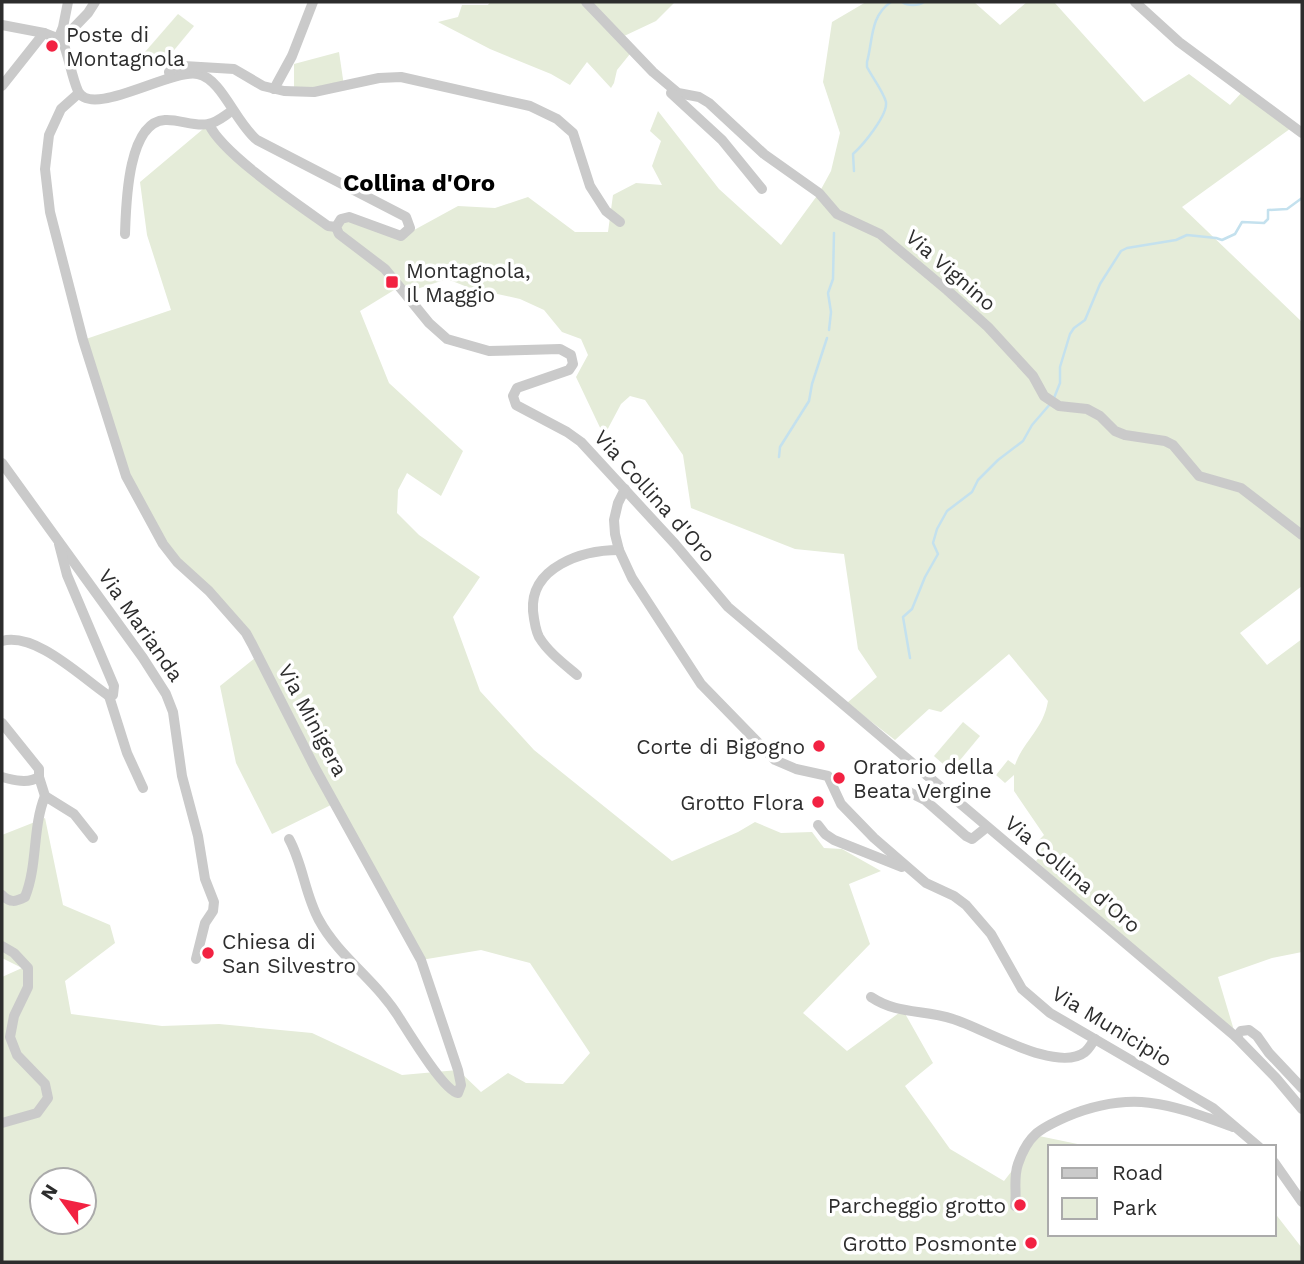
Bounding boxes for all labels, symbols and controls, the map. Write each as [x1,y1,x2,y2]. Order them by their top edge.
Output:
place label: Poste di Montagnola [66,22,185,71]
marker: Poste di Montagnola [44,38,60,54]
district label: Collina d'Oro [343,169,495,197]
street label: Via Vignino [901,224,1001,316]
place label: Montagnola, Il Maggio [406,258,531,307]
marker: Montagnola, Il Maggio [384,274,400,290]
street label: Via Collina d'Oro [589,425,721,567]
street label: Via Marianda [93,564,189,686]
street label: Via Minigera [273,660,353,780]
place label: Corte di Bigogno [636,734,805,759]
marker: Corte di Bigogno [811,738,827,754]
place label: Oratorio della Beata Vergine [853,754,994,803]
marker: Oratorio della Beata Vergine [831,770,847,786]
place label: Grotto Flora [680,790,804,815]
marker: Grotto Flora [810,794,826,810]
street label: Via Collina d'Oro [1000,810,1146,938]
place label: Chiesa di San Silvestro [222,929,356,978]
marker: Chiesa di San Silvestro [200,945,216,961]
street label: Via Municipio [1047,980,1177,1072]
legend [1048,1145,1276,1236]
text: Road [1112,1160,1163,1185]
north arrow [28,1166,98,1236]
text: N [36,1180,63,1204]
place label: Parcheggio grotto [828,1193,1006,1218]
text: Park [1112,1195,1157,1220]
marker: Parcheggio grotto [1012,1197,1028,1213]
place label: Grotto Posmonte [842,1231,1017,1256]
marker: Grotto Posmonte [1023,1235,1039,1251]

